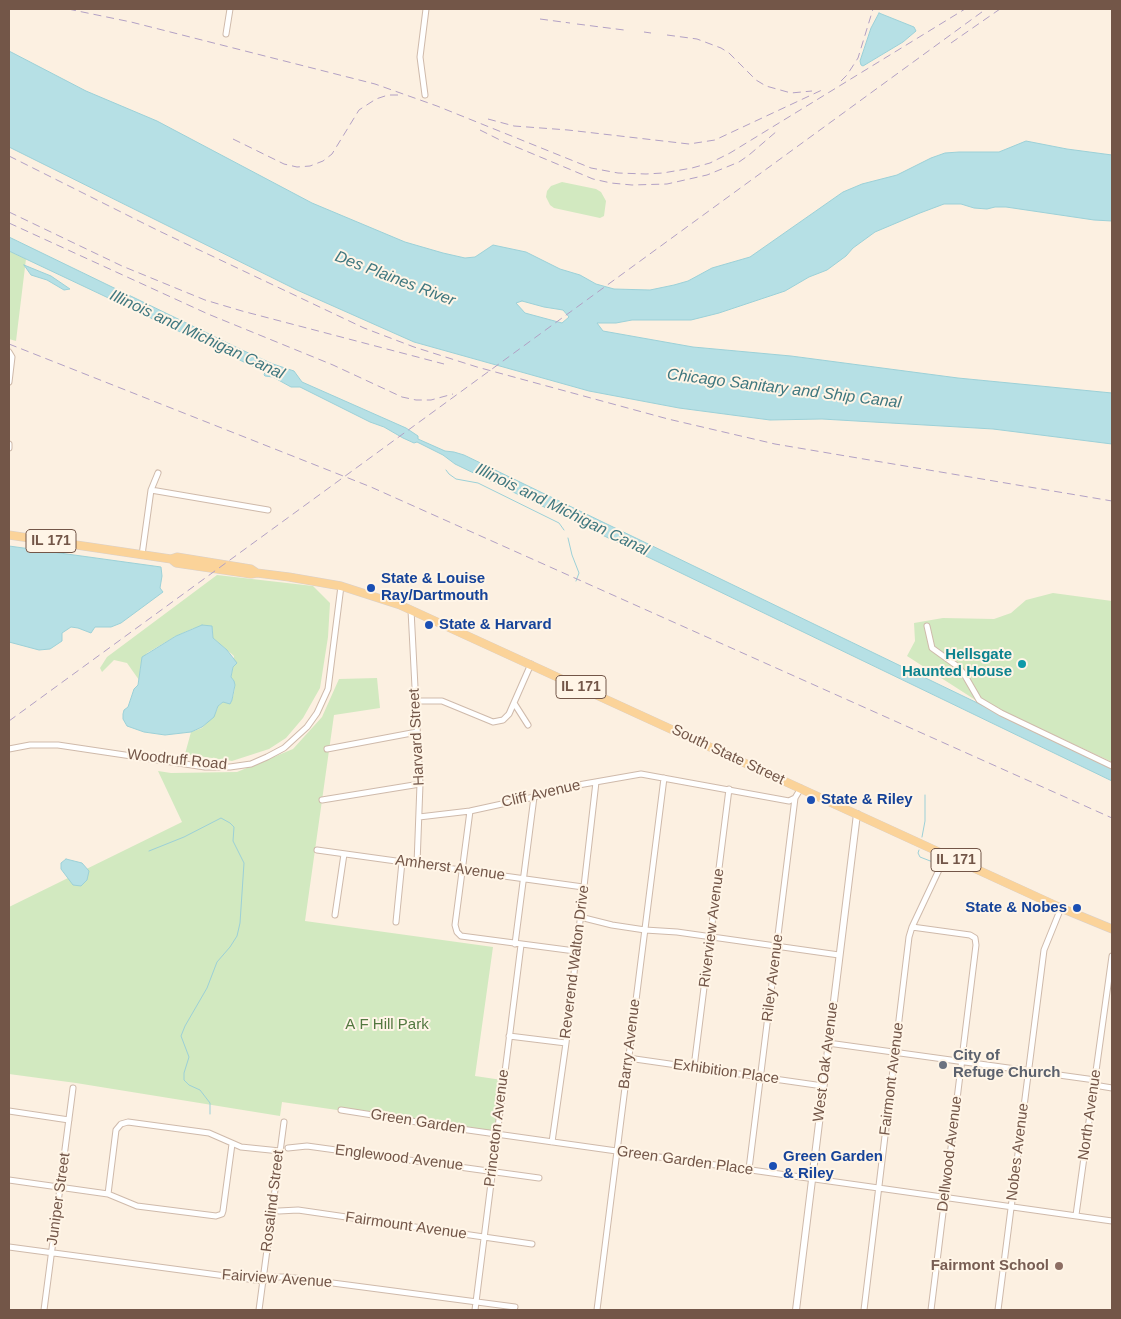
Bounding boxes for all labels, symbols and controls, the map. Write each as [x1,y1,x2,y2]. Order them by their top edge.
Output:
water label: Des Plaines River [332,247,458,311]
water label: Illinois and Michigan Canal [107,286,287,384]
water label: Chicago Sanitary and Ship Canal [666,365,902,413]
water label: Illinois and Michigan Canal [472,460,652,560]
road number: IL 171 [26,530,76,552]
place label: State & Louise Ray/Dartmouth [381,570,489,605]
marker: State & Louise Ray/Dartmouth [365,582,377,594]
place label: State & Harvard [439,616,552,634]
marker: State & Harvard [423,619,435,631]
place label: Hellsgate Haunted House [902,646,1012,681]
marker: Hellsgate Haunted House [1016,658,1028,670]
road number: IL 171 [556,676,606,699]
street label: Harvard Street [405,688,429,786]
street label: South State Street [669,721,787,789]
street label: Woodruff Road [126,746,228,774]
street label: Cliff Avenue [500,776,582,812]
place label: State & Riley [821,791,913,809]
marker: State & Riley [805,794,817,806]
road number: IL 171 [931,848,981,872]
street label: Amherst Avenue [394,851,506,885]
street label: Riverview Avenue [696,867,728,989]
street label: Reverend Walton Drive [557,884,593,1040]
place label: State & Nobes [965,899,1067,917]
marker: State & Nobes [1071,902,1083,914]
street label: Riley Avenue [759,933,787,1023]
street label: Barry Avenue [616,998,644,1090]
street label: West Oak Avenue [810,1001,842,1123]
park label: A F Hill Park [345,1016,429,1034]
street label: Fairmont Avenue [876,1021,908,1137]
place label: City of Refuge Church [953,1047,1061,1082]
street label: Exhibition Place [672,1056,780,1088]
marker: City of Refuge Church [937,1059,949,1071]
street label: Princeton Avenue [481,1068,513,1188]
street label: North Avenue [1075,1068,1105,1162]
street label: Dellwood Avenue [934,1095,966,1213]
street label: Nobes Avenue [1003,1102,1033,1202]
street label: Green Garden [369,1106,467,1138]
street label: Englewood Avenue [334,1141,464,1175]
street label: Green Garden Place [616,1143,754,1179]
place label: Green Garden & Riley [783,1148,883,1183]
street label: Rosalind Street [258,1149,288,1253]
street label: Juniper Street [44,1152,74,1246]
marker: Green Garden & Riley [767,1160,779,1172]
street label: Fairmount Avenue [344,1209,468,1243]
place label: Fairmont School [931,1257,1049,1275]
marker: Fairmont School [1053,1260,1065,1272]
street label: Fairview Avenue [221,1266,333,1292]

